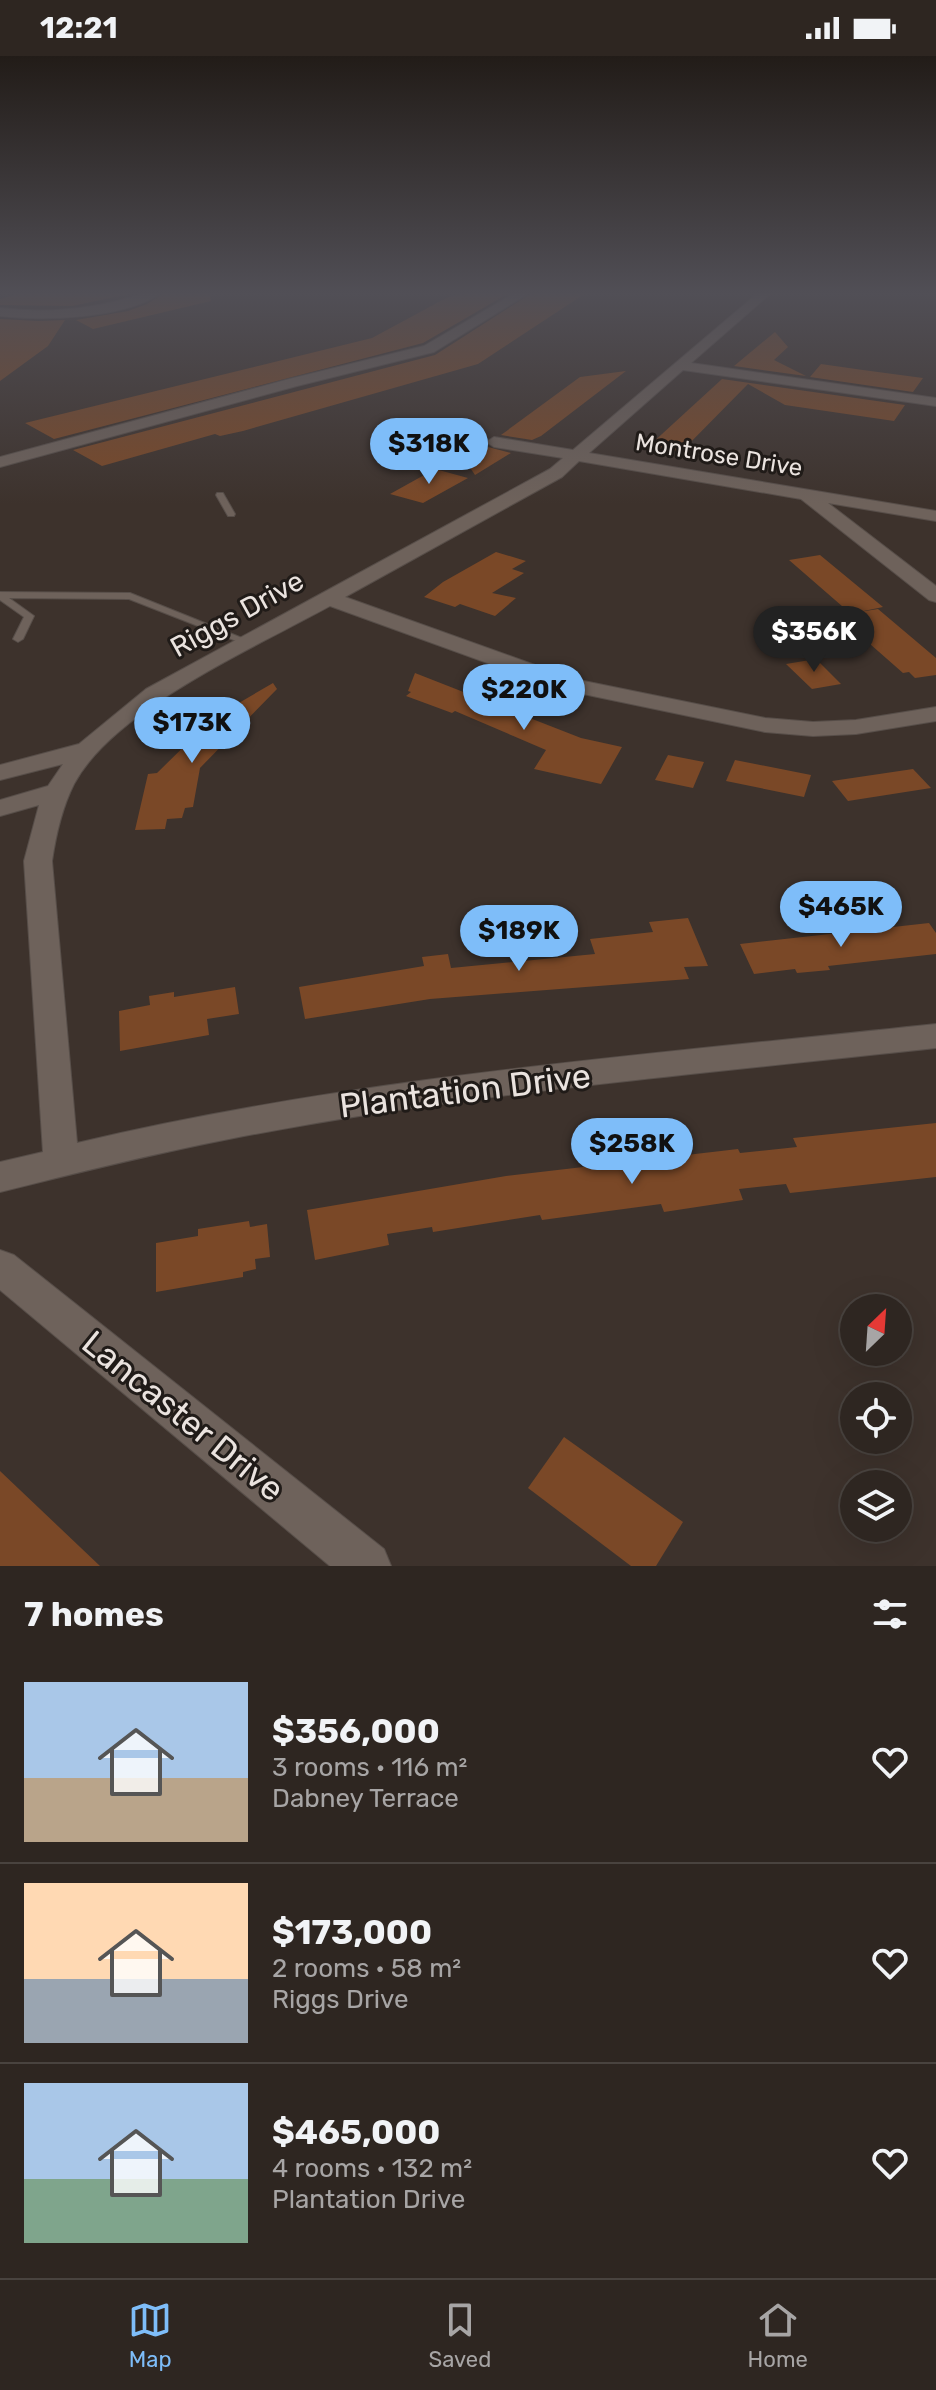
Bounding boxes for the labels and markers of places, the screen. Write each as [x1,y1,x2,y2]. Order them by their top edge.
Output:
pin: $318K [373,418,485,486]
pin: $356K [758,606,870,674]
pin: $220K [468,664,580,732]
pin: $173K [136,697,248,765]
pin: $465K [785,881,897,949]
pin: $189K [463,905,575,973]
pin: $258K [576,1118,688,1186]

